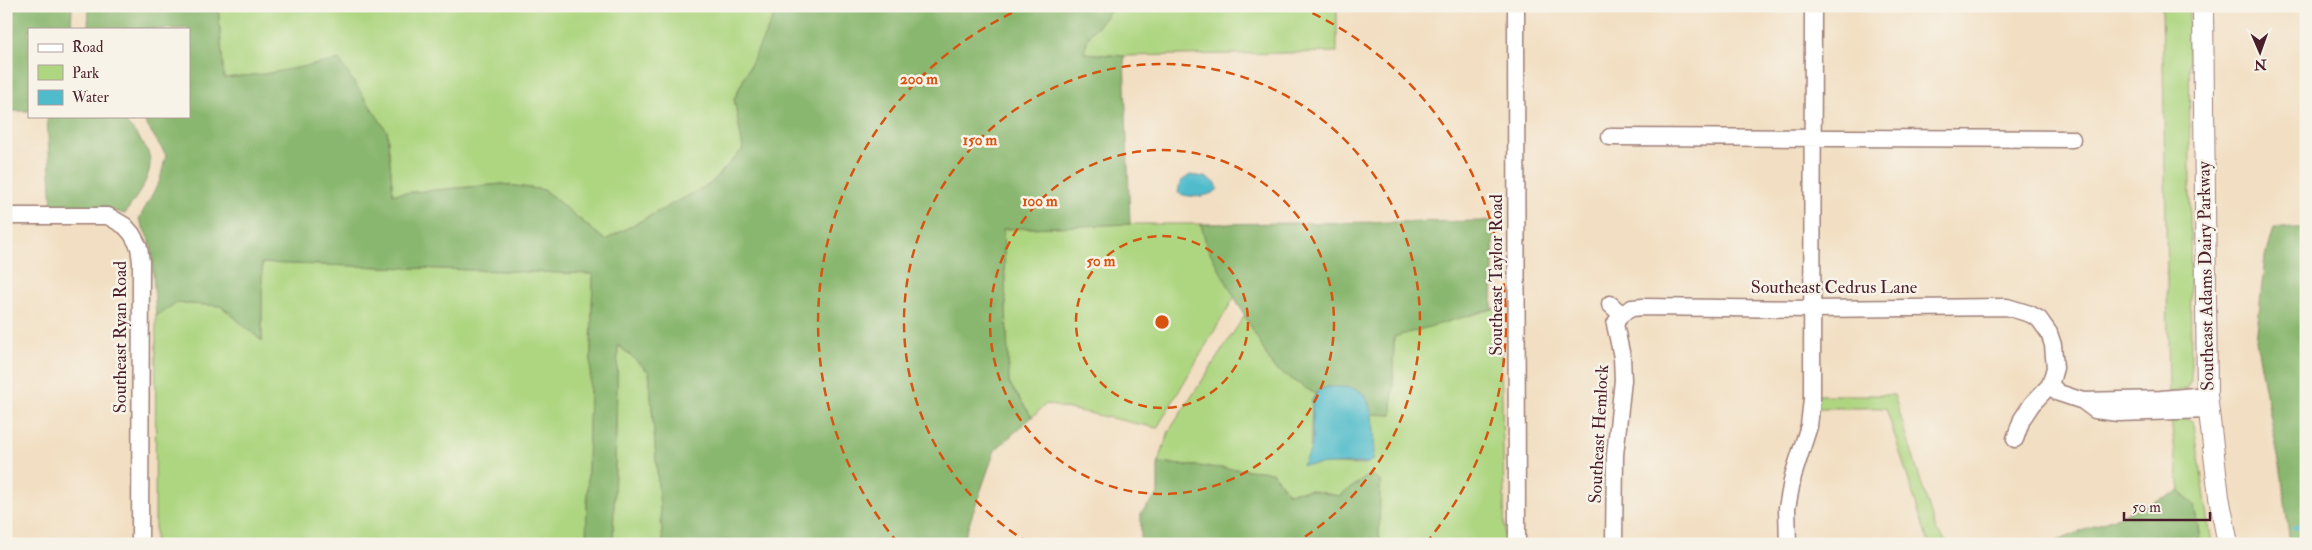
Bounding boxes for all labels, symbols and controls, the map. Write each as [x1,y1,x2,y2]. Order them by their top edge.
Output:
legend [28,28,190,118]
north arrow [2234,28,2284,78]
text: Road [72,38,104,57]
text: N [2253,56,2268,73]
text: Park [72,64,99,83]
text: 200 m [900,70,938,89]
text: Water [71,88,109,107]
text: 150 m [963,131,997,150]
street label: Southeast Adams Dairy Parkway [2192,160,2220,391]
text: 100 m [1022,192,1058,211]
street label: Southeast Taylor Road [1485,194,1508,356]
text: 50 m [1087,252,1116,271]
street label: Southeast Ryan Road [109,261,132,413]
street label: Southeast Cedrus Lane [1751,276,1918,299]
centre of rings [1153,313,1171,331]
street label: Southeast Hemlock [1584,364,1614,504]
scale bar [2124,490,2211,522]
text: 50 m [2132,498,2161,517]

